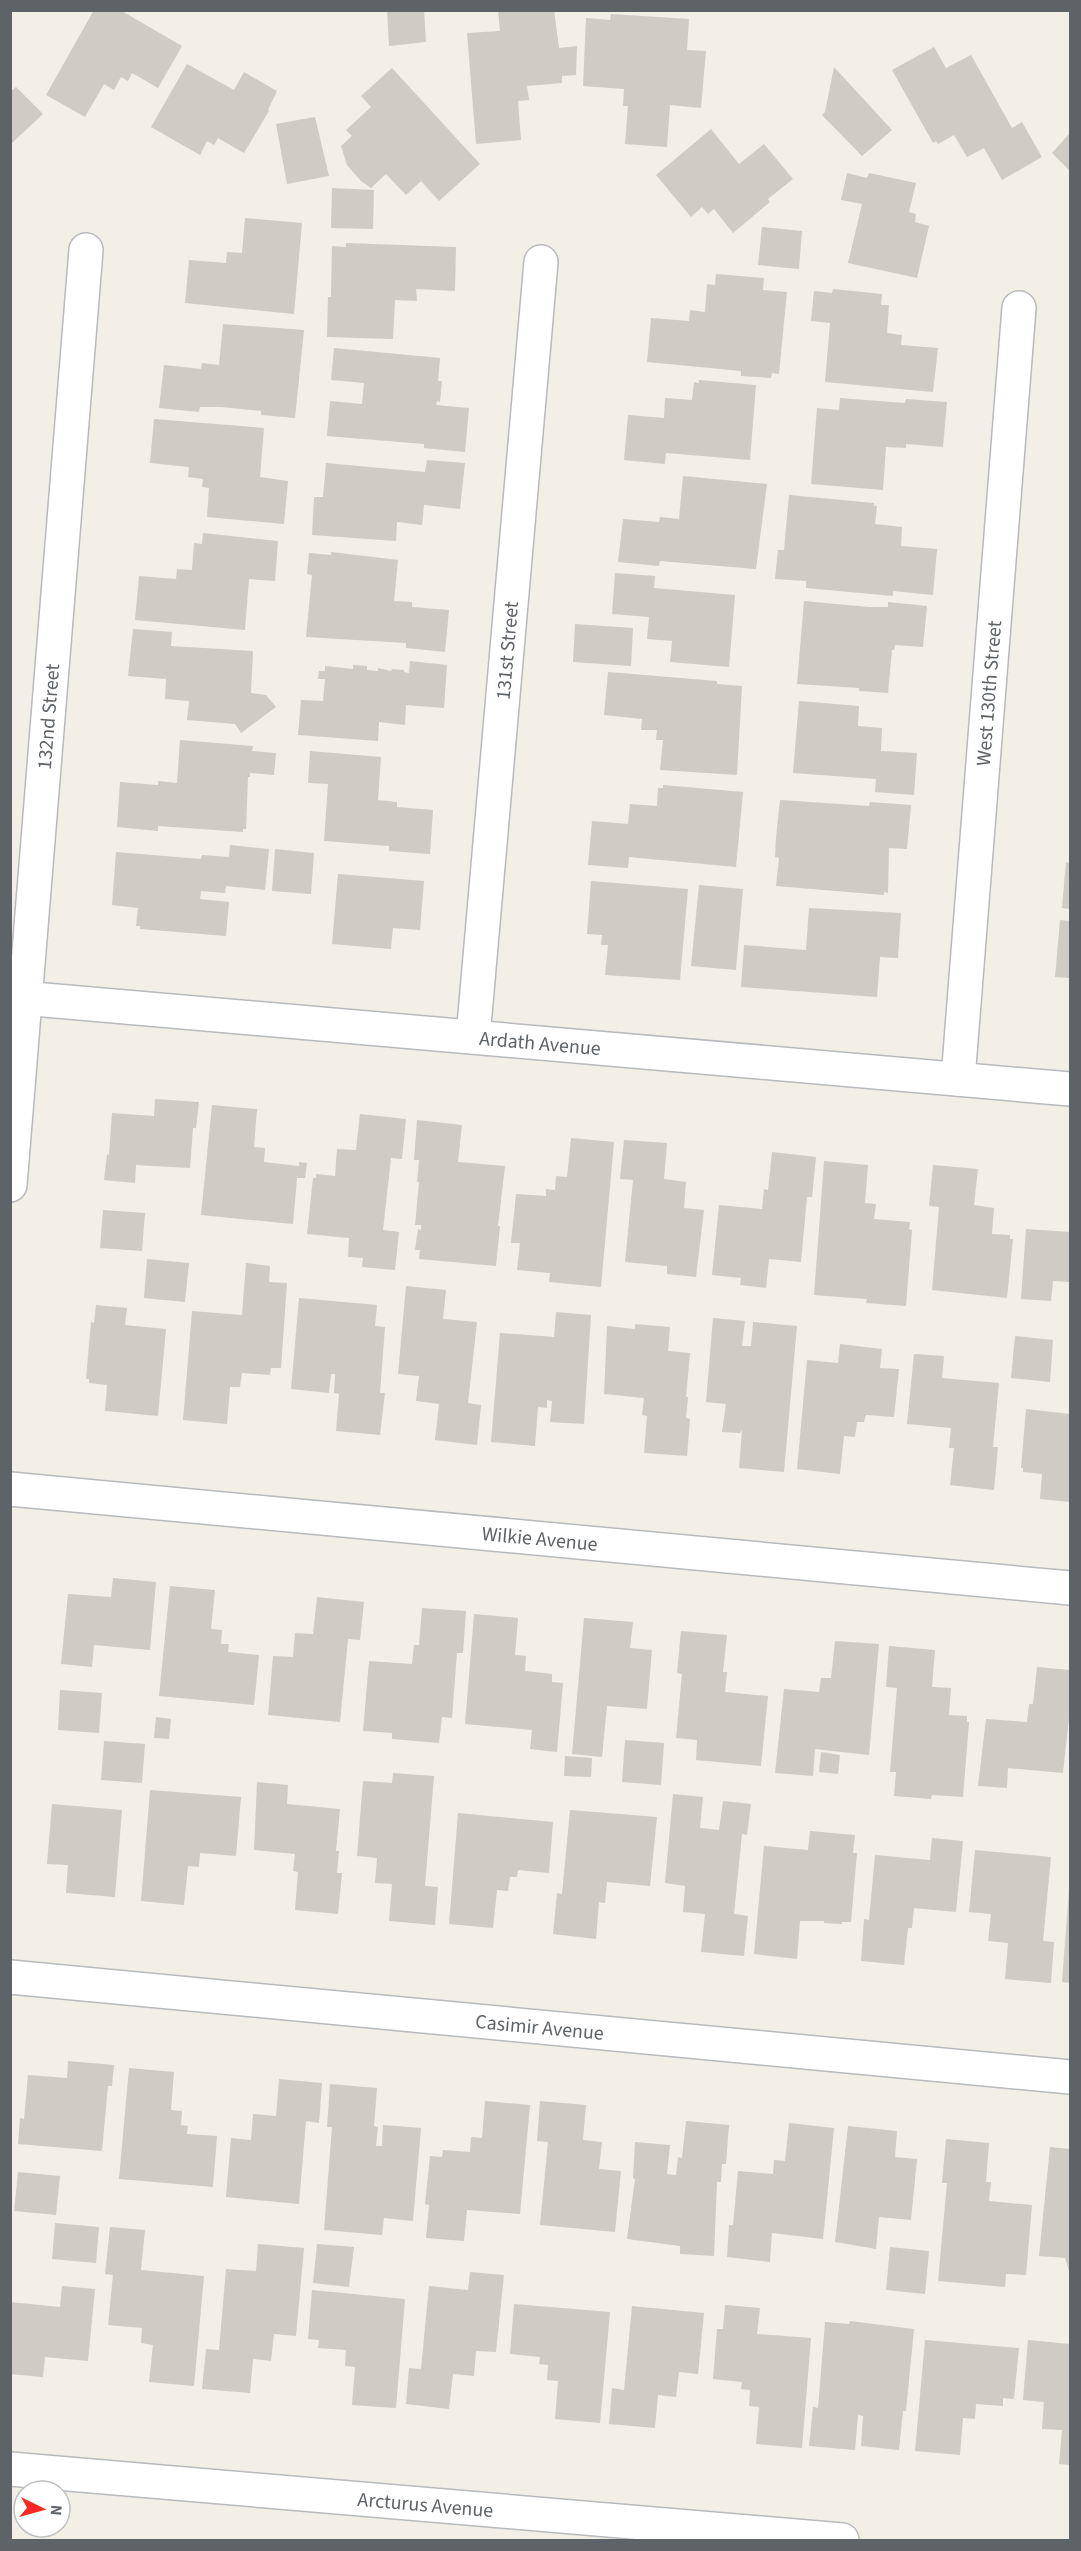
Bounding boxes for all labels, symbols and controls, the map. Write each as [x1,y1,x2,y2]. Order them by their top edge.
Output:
street label: 131st Street [490,600,526,701]
street label: West 130th Street [970,619,1009,767]
street label: 132nd Street [31,662,67,771]
street label: Ardath Avenue [478,1025,602,1063]
street label: Wilkie Avenue [480,1520,599,1559]
street label: Casimir Avenue [474,2008,605,2048]
north arrow [12,2479,72,2539]
street label: Arcturus Avenue [356,2486,494,2525]
text: N [45,2504,67,2516]

